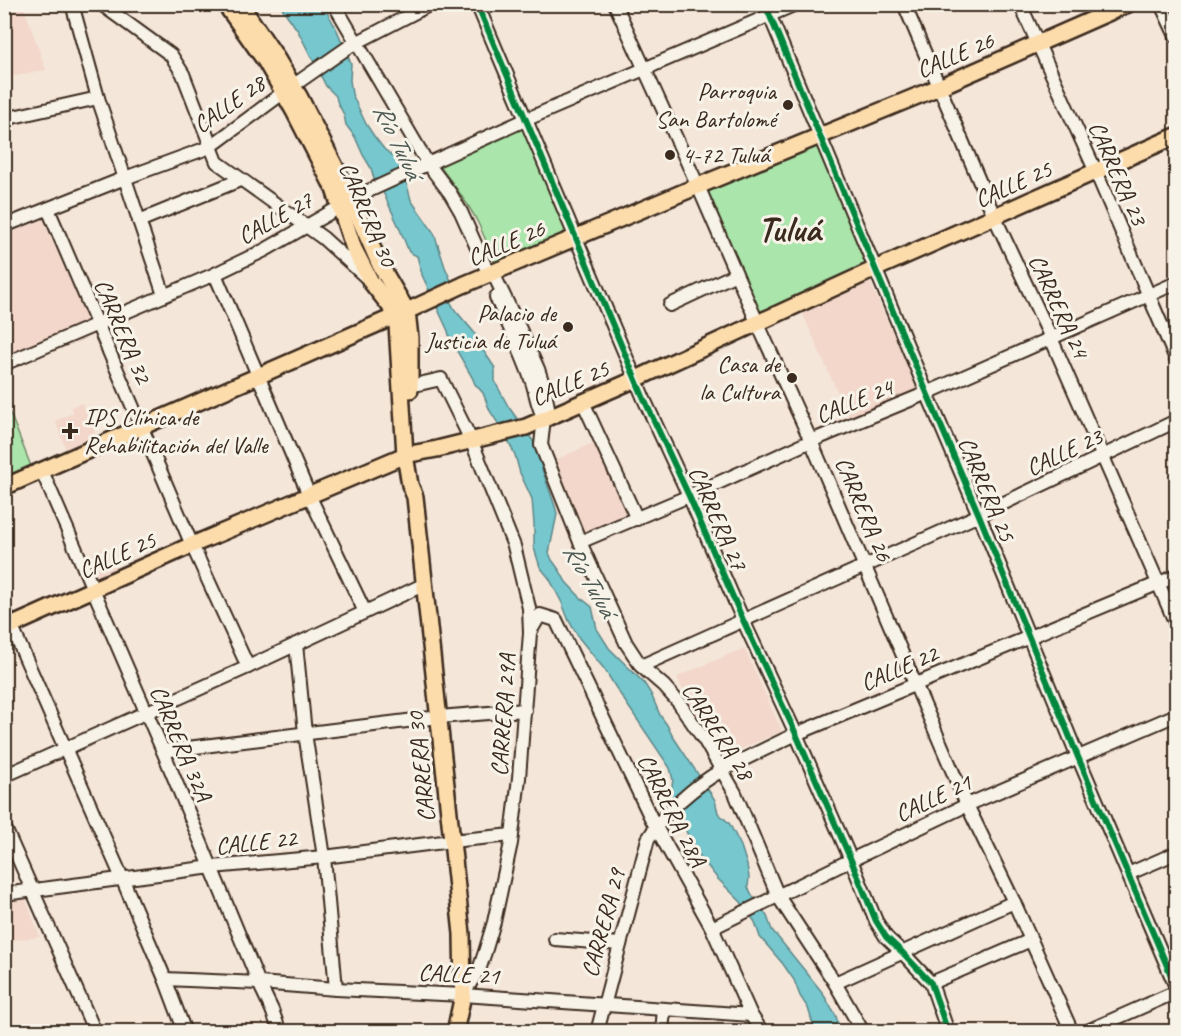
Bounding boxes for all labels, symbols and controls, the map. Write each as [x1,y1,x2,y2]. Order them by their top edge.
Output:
street label: CALLE 26 [912,25,999,85]
street label: CALLE 28 [187,67,273,140]
place label: Parroquia San Bartolomé [655,76,780,134]
water label: Río Tuluá [366,98,433,190]
marker: Parroquia San Bartolomé [781,98,795,112]
street label: CARRERA 23 [1082,116,1155,232]
place label: 4-72 Tuluá [682,140,772,170]
marker: 4-72 Tuluá [663,148,677,162]
street label: CALLE 25 [970,153,1057,214]
street label: CARRERA 30 [333,157,404,273]
street label: CALLE 27 [232,185,319,251]
district label: Tuluá [758,206,823,252]
street label: CALLE 26 [463,213,550,273]
street label: CARRERA 24 [1022,250,1097,364]
street label: CARRERA 32 [88,274,159,390]
place label: Palacio de Justicia de Tuluá [424,298,559,356]
marker: Palacio de Justicia de Tuluá [561,320,575,334]
place label: Casa de la Cultura [700,349,782,407]
street label: CALLE 25 [527,353,614,413]
marker: Casa de la Cultura [785,371,799,385]
street label: CALLE 24 [811,371,899,430]
place label: IPS Clínica de Rehabilitación del Valle [84,402,270,460]
street label: CALLE 23 [1021,420,1109,483]
marker: IPS Clínica de Rehabilitación del Valle [61,422,79,440]
street label: CARRERA 25 [952,432,1023,547]
street label: CARRERA 26 [829,452,900,567]
street label: CARRERA 27 [682,461,755,576]
street label: CALLE 25 [74,524,161,585]
water label: Río Tuluá [556,537,627,628]
street label: CALLE 22 [856,638,944,698]
street label: CARRERA 29A [484,652,522,777]
street label: CARRERA 28 [675,676,762,787]
street label: CARRERA 32A [143,681,219,806]
street label: CARRERA 30 [400,708,442,824]
street label: CARRERA 28A [631,749,714,872]
street label: CALLE 21 [890,767,977,829]
street label: CALLE 22 [214,823,300,861]
street label: CARRERA 29 [574,864,632,980]
street label: CALLE 21 [418,957,501,991]

